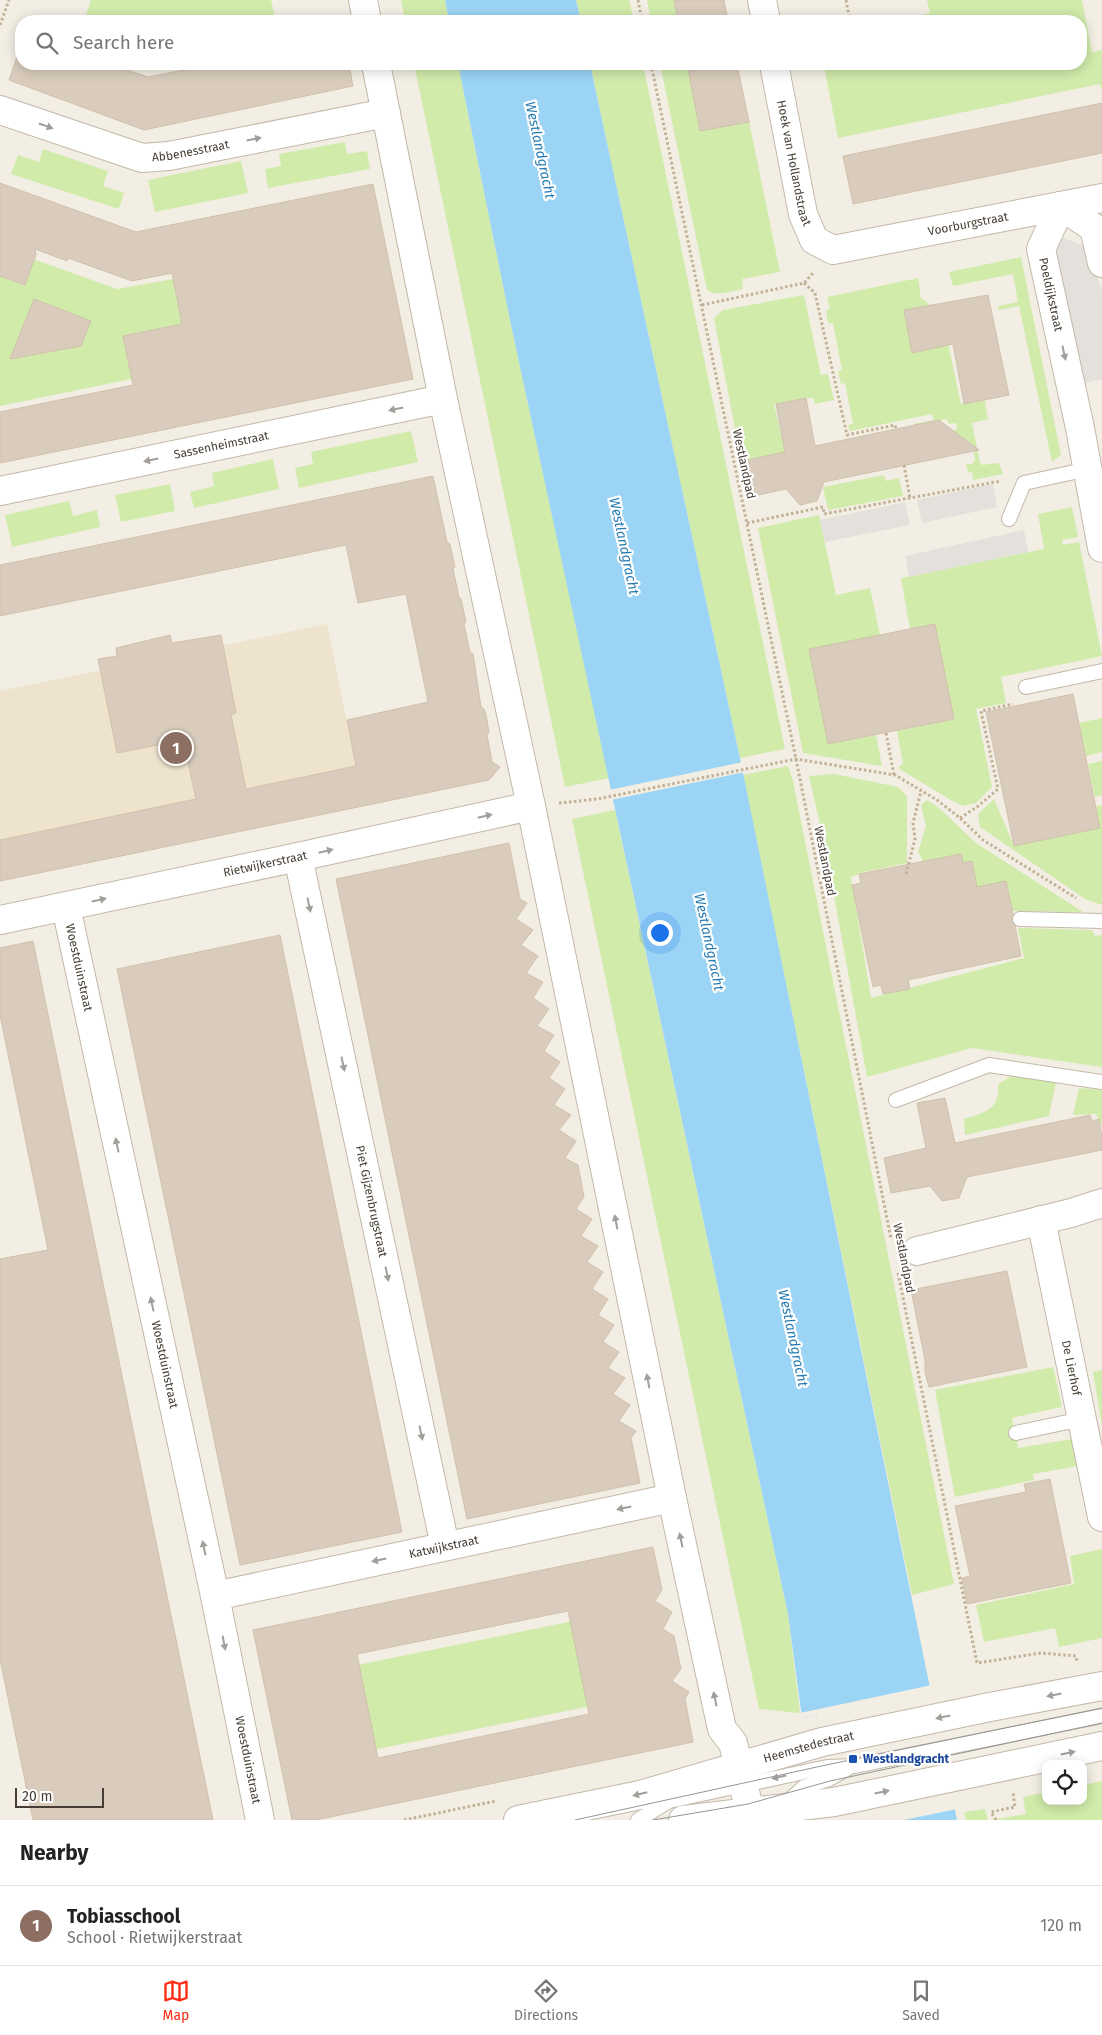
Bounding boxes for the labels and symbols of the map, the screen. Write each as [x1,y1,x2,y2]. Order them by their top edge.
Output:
street label: Hoek van Hollandstraat [774,99,814,229]
water label: Westlandgracht [521,100,559,200]
one-way arrow [39,122,54,130]
one-way arrow [247,135,262,143]
street label: Abbenesstraat [151,137,231,164]
street label: Voorburgstraat [927,209,1010,238]
street label: Poeldijkstraat [1036,256,1066,333]
one-way arrow [1060,346,1068,361]
one-way arrow [388,405,403,413]
street label: Sassenheimstraat [173,428,271,462]
street label: Westlandpad [730,428,758,500]
one-way arrow [143,456,158,464]
water label: Westlandgracht [605,496,643,596]
pin: 1 [160,729,192,767]
one-way arrow [478,812,493,820]
street label: Westlandpad [811,825,839,897]
one-way arrow [319,847,334,855]
street label: Rietwijkerstraat [222,848,309,880]
water label: Westlandgracht [690,892,728,992]
one-way arrow [92,896,107,904]
one-way arrow [305,897,313,913]
your location [647,920,673,946]
street label: Woestduinstraat [63,923,96,1013]
one-way arrow [339,1056,347,1072]
one-way arrow [113,1136,121,1152]
street label: Piet Gijzenbrugstraat [353,1144,390,1259]
one-way arrow [611,1213,619,1229]
street label: Westlandpad [890,1222,918,1294]
one-way arrow [384,1267,392,1283]
water label: Westlandgracht [774,1288,812,1388]
one-way arrow [148,1296,156,1311]
street label: Woestduinstraat [149,1319,181,1410]
street label: De Lierhof [1059,1339,1084,1398]
one-way arrow [644,1373,652,1388]
one-way arrow [418,1425,426,1441]
one-way arrow [616,1504,632,1512]
one-way arrow [677,1532,685,1548]
street label: Katwijkstraat [408,1533,481,1561]
one-way arrow [200,1539,208,1555]
one-way arrow [372,1556,387,1564]
one-way arrow [221,1636,229,1652]
one-way arrow [711,1691,719,1706]
one-way arrow [1046,1692,1062,1700]
one-way arrow [935,1713,950,1721]
street label: Woestduinstraat [232,1715,264,1806]
street label: Heemstedestraat [762,1728,856,1766]
one-way arrow [1060,1749,1075,1757]
place label: Westlandgracht [863,1752,949,1766]
marker: Westlandgracht [847,1753,859,1765]
one-way arrow [771,1773,787,1781]
scale bar [15,1785,104,1808]
one-way arrow [874,1788,889,1796]
one-way arrow [633,1790,648,1798]

